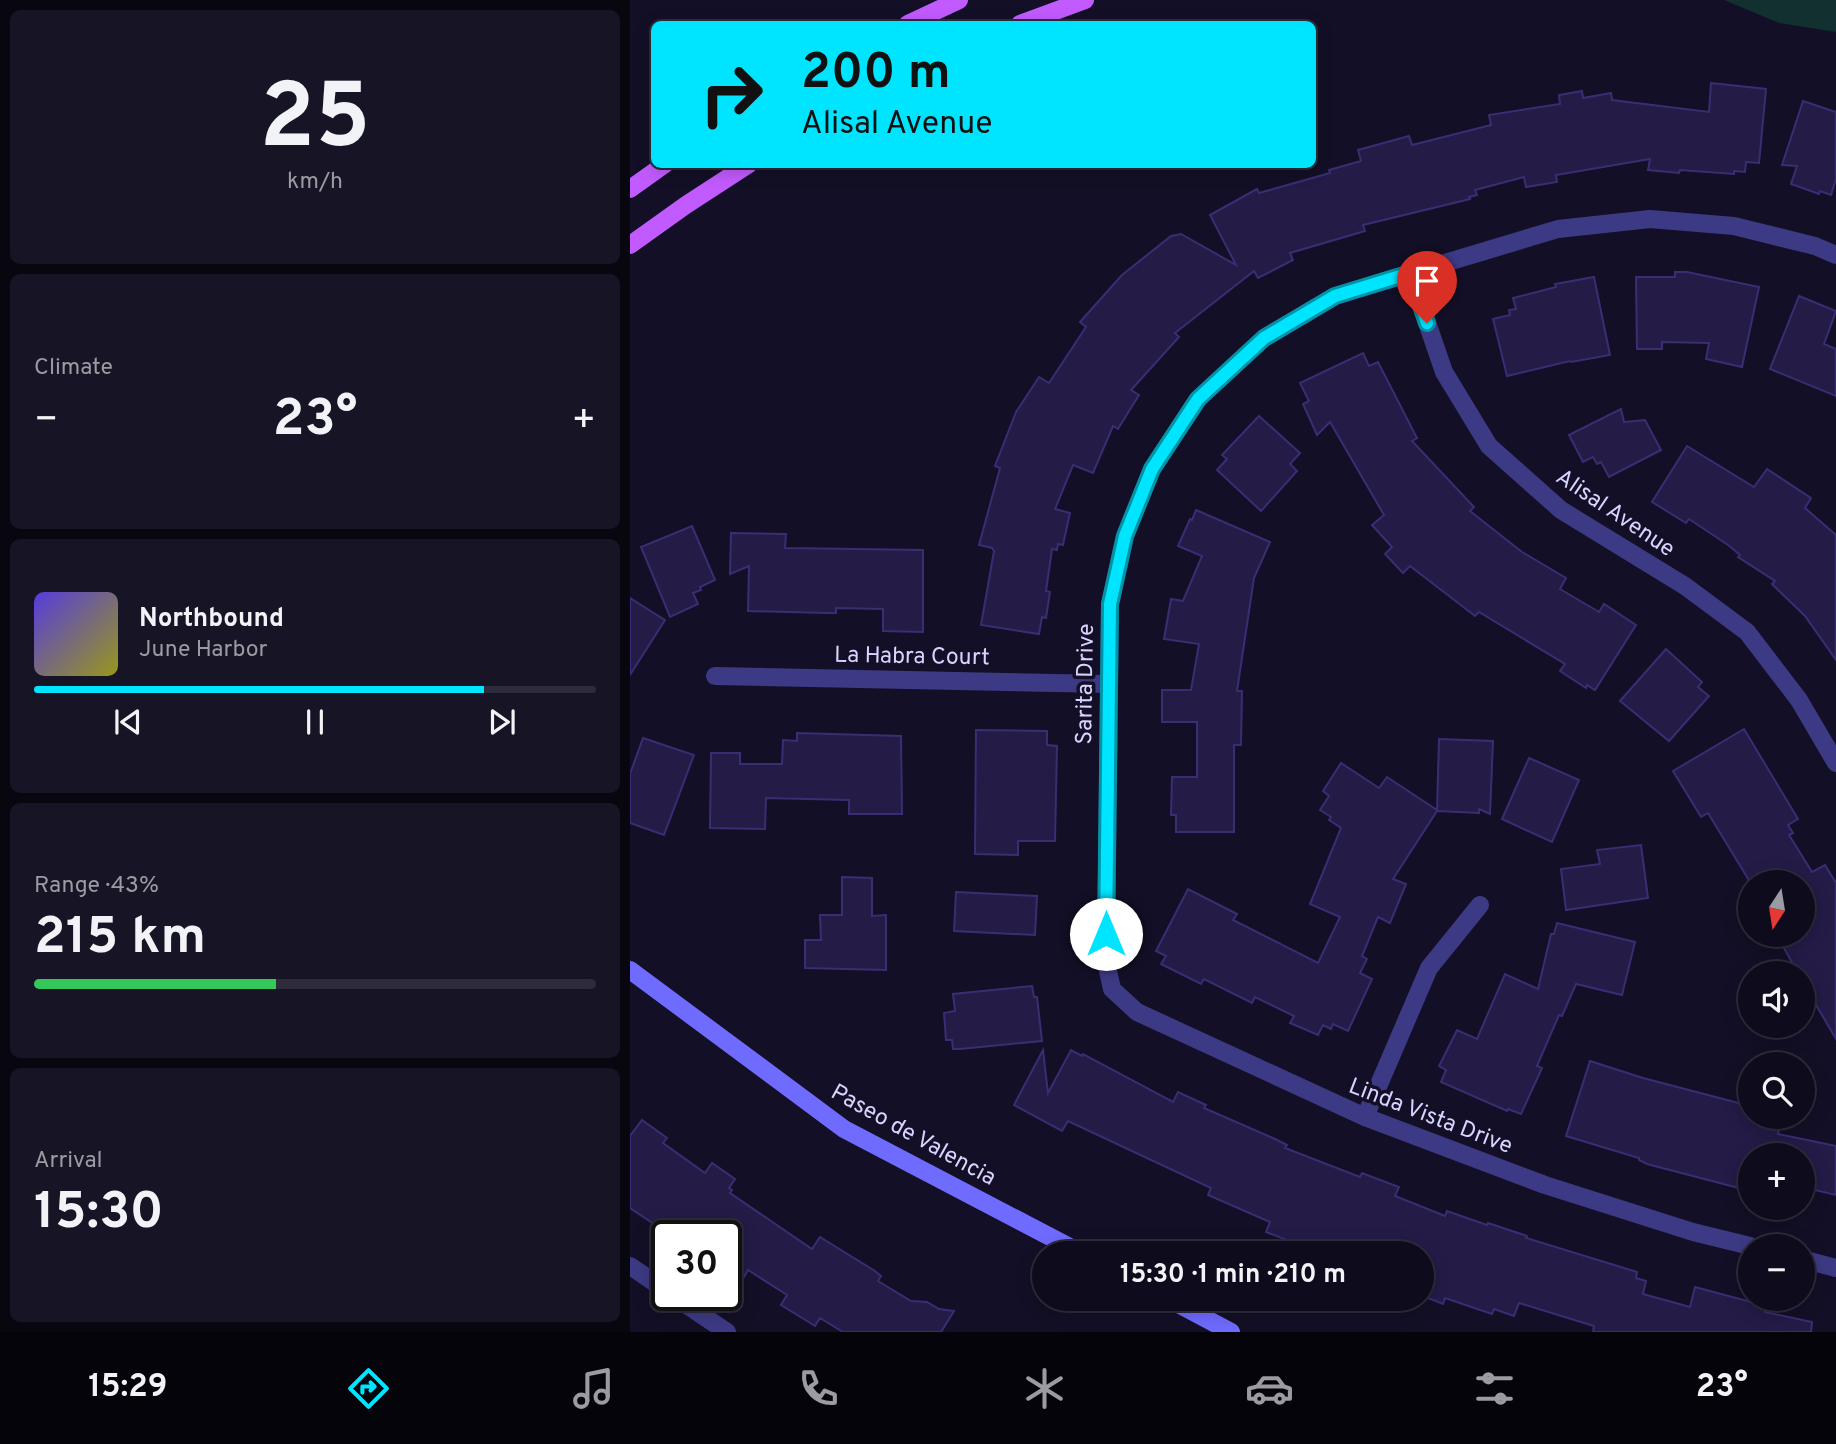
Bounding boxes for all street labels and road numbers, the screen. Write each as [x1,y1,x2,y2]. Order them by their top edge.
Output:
street label: Alisal Avenue [1549,464,1680,565]
street label: Sarita Drive [1071,623,1102,745]
street label: La Habra Court [834,642,990,673]
street label: Linda Vista Drive [1344,1073,1516,1162]
street label: Paseo de Valencia [825,1079,1000,1194]

